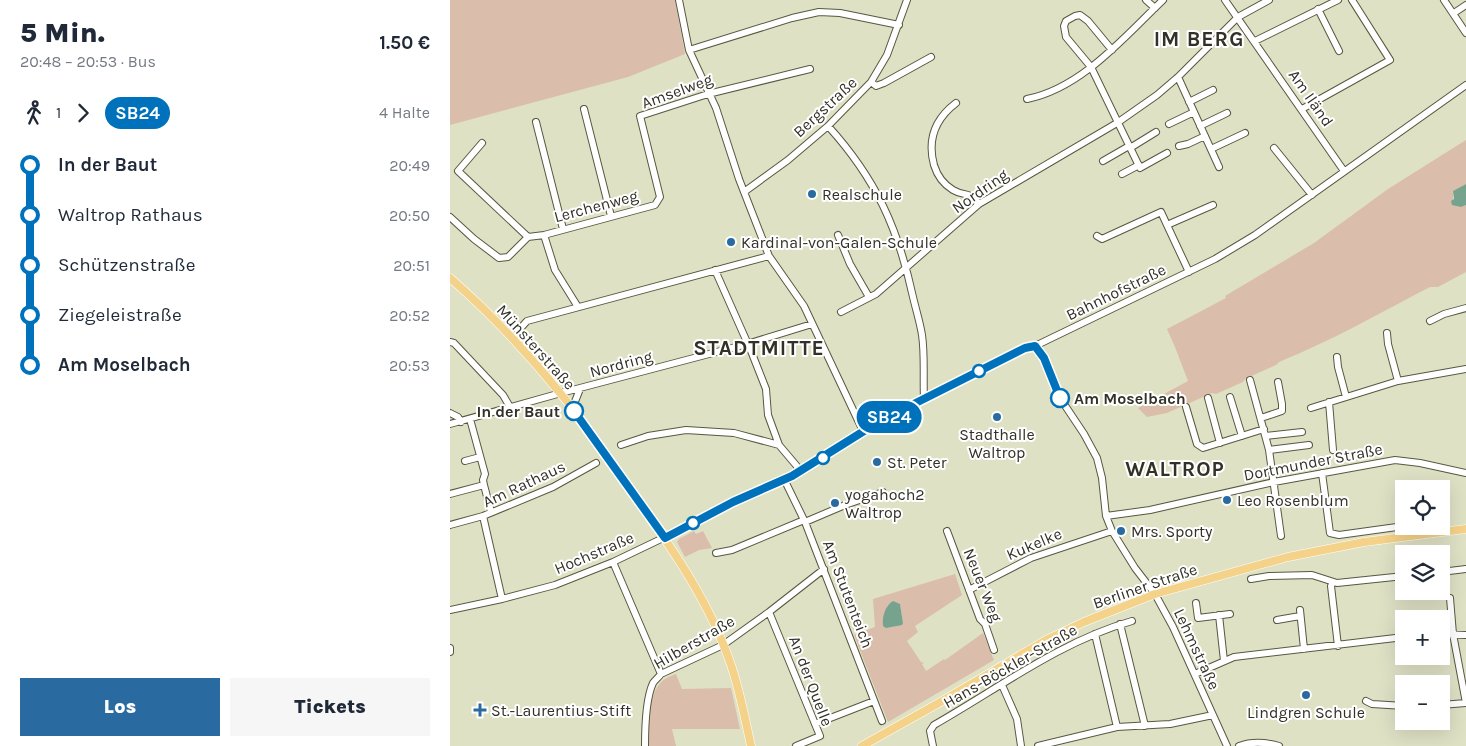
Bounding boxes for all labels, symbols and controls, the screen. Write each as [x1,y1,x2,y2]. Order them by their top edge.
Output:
text: 5 Min. [20,16,105,49]
district label: IM BERG [1154,27,1244,51]
text: 1.50 € [379,32,430,54]
text: 20:48 – 20:53 · Bus [20,52,156,71]
street label: Am Iländ [1285,66,1337,130]
street label: Amselweg [639,69,715,113]
street label: Bergstraße [789,73,861,141]
icon: walk [20,99,48,127]
icon: forward [69,99,97,127]
text: SB24 [115,102,160,124]
text: 1 [56,103,61,122]
text: 4 Halte [379,103,430,122]
text: In der Baut [58,154,157,176]
text: 20:49 [389,156,430,175]
street label: Nordring [948,165,1012,217]
place label: Realschule [822,185,902,204]
street label: Lerchenweg [552,186,640,226]
marker: Realschule [806,188,818,200]
text: Waltrop Rathaus [58,204,203,226]
text: 20:50 [389,206,430,225]
place label: Kardinal-von-Galen-Schule [741,233,937,252]
marker: Kardinal-von-Galen-Schule [725,236,737,248]
text: Schützenstraße [58,254,196,276]
text: 20:51 [393,256,430,275]
street label: Bahnhofstraße [1063,260,1169,324]
street label: Münsterstraße [493,300,579,394]
text: Ziegeleistraße [58,304,182,326]
text: 20:52 [389,306,430,325]
district label: STADTMITTE [693,336,825,360]
street label: Nordring [588,347,654,381]
text: Am Moselbach [58,354,191,376]
text: 20:53 [389,356,430,375]
unlabelled marker [972,364,986,378]
marker: Am Moselbach [1050,388,1070,408]
place label: Am Moselbach [1074,389,1186,408]
marker: In der Baut [564,401,584,421]
line badge: SB24 [854,401,924,433]
place label: In der Baut [476,402,560,421]
text: SB24 [867,406,911,428]
marker: Stadthalle Waltrop [991,411,1003,423]
place label: Stadthalle Waltrop [959,425,1035,462]
street label: Dortmunder Straße [1242,439,1384,485]
unlabelled marker [816,451,830,465]
place label: St. Peter [887,453,947,472]
marker: St. Peter [871,456,883,468]
street label: Am Rathaus [480,457,568,511]
district label: WALTROP [1125,457,1225,481]
map controls [1395,480,1450,730]
button: locate [1395,480,1450,535]
place label: yogahoch2 Waltrop [844,485,925,522]
place label: Leo Rosenblum [1237,491,1349,510]
marker: Leo Rosenblum [1221,494,1233,506]
marker: yogahoch2 Waltrop [829,497,841,509]
unlabelled marker [686,516,700,530]
place label: Mrs. Sporty [1131,522,1213,541]
street label: Kukelke [1003,524,1065,564]
marker: Mrs. Sporty [1115,525,1127,537]
street label: Hochstraße [551,528,637,578]
street label: Am Stutenteich [819,537,877,651]
street label: Neuer Weg [960,545,1006,625]
button: layers [1395,545,1450,600]
street label: Berliner Straße [1090,559,1200,613]
street label: Lehmstraße [1170,605,1224,693]
button: + [1395,610,1450,665]
street label: Hilberstraße [650,611,738,673]
street label: Hans-Böckler-Straße [940,620,1080,712]
street label: An der Quelle [785,633,837,729]
button: − [1395,675,1450,730]
button: Los [20,678,220,736]
button: Tickets [230,678,430,736]
marker: Lindgren Schule [1300,689,1312,701]
place label: St.-Laurentius-Stift [491,701,631,720]
marker: St.-Laurentius-Stift [473,703,487,717]
place label: Lindgren Schule [1247,703,1365,722]

